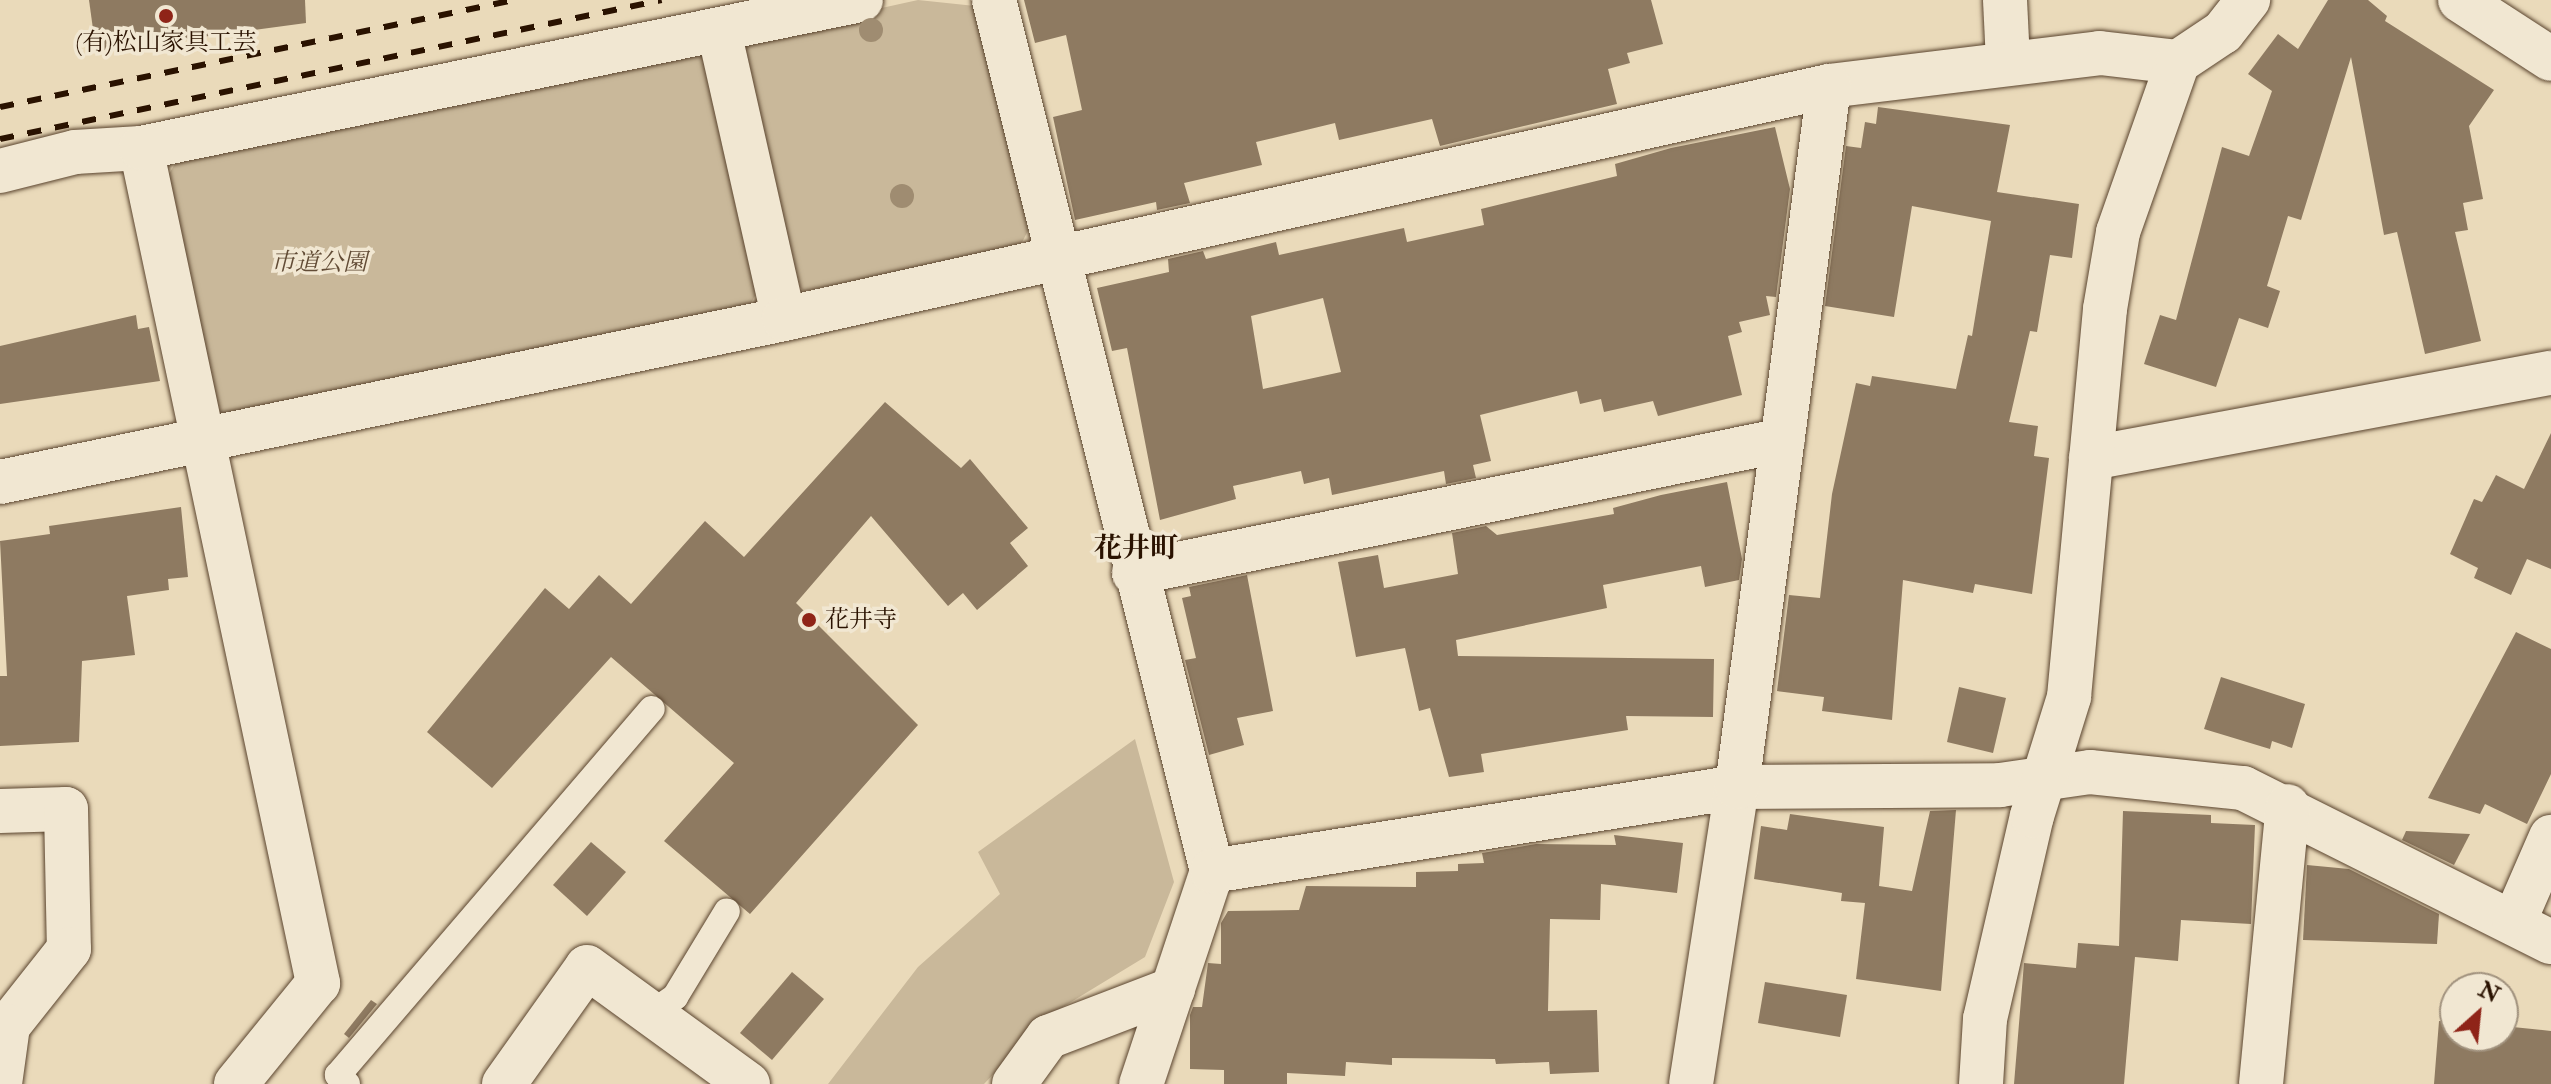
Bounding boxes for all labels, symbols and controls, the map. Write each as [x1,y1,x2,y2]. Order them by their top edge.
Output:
marker: (有)松山家具工芸 [157,7,175,25]
place label: (有)松山家具工芸 [75,29,257,57]
park label: 市道公園 [271,249,367,277]
district label: 花井町 [1094,532,1178,566]
place label: 花井寺 [825,606,897,634]
marker: 花井寺 [800,611,818,629]
north arrow [2439,972,2519,1052]
text: N [2474,975,2504,1009]

